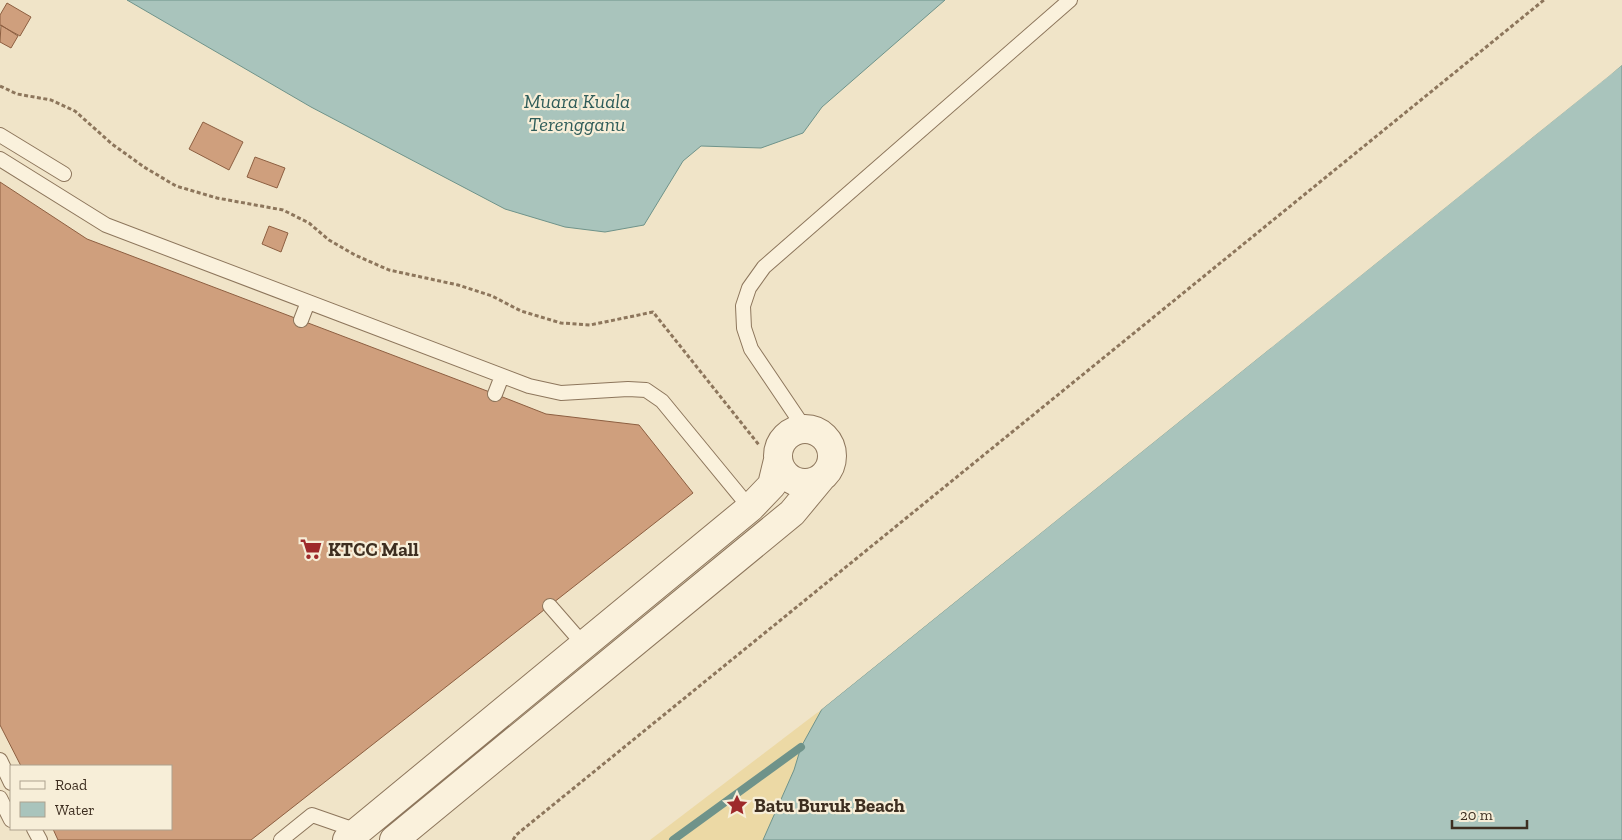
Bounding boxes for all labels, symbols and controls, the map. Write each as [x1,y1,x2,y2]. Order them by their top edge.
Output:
water label: Muara Kuala Terengganu [524,89,630,136]
supermarket icon: KTCC Mall [298,536,324,562]
place label: KTCC Mall [328,538,419,561]
legend [10,765,172,830]
text: Road [55,776,88,794]
place icon: Batu Buruk Beach [724,792,750,818]
place label: Batu Buruk Beach [754,794,905,817]
scale bar [1452,798,1527,830]
text: Water [55,801,95,819]
text: 20 m [1460,806,1493,824]

